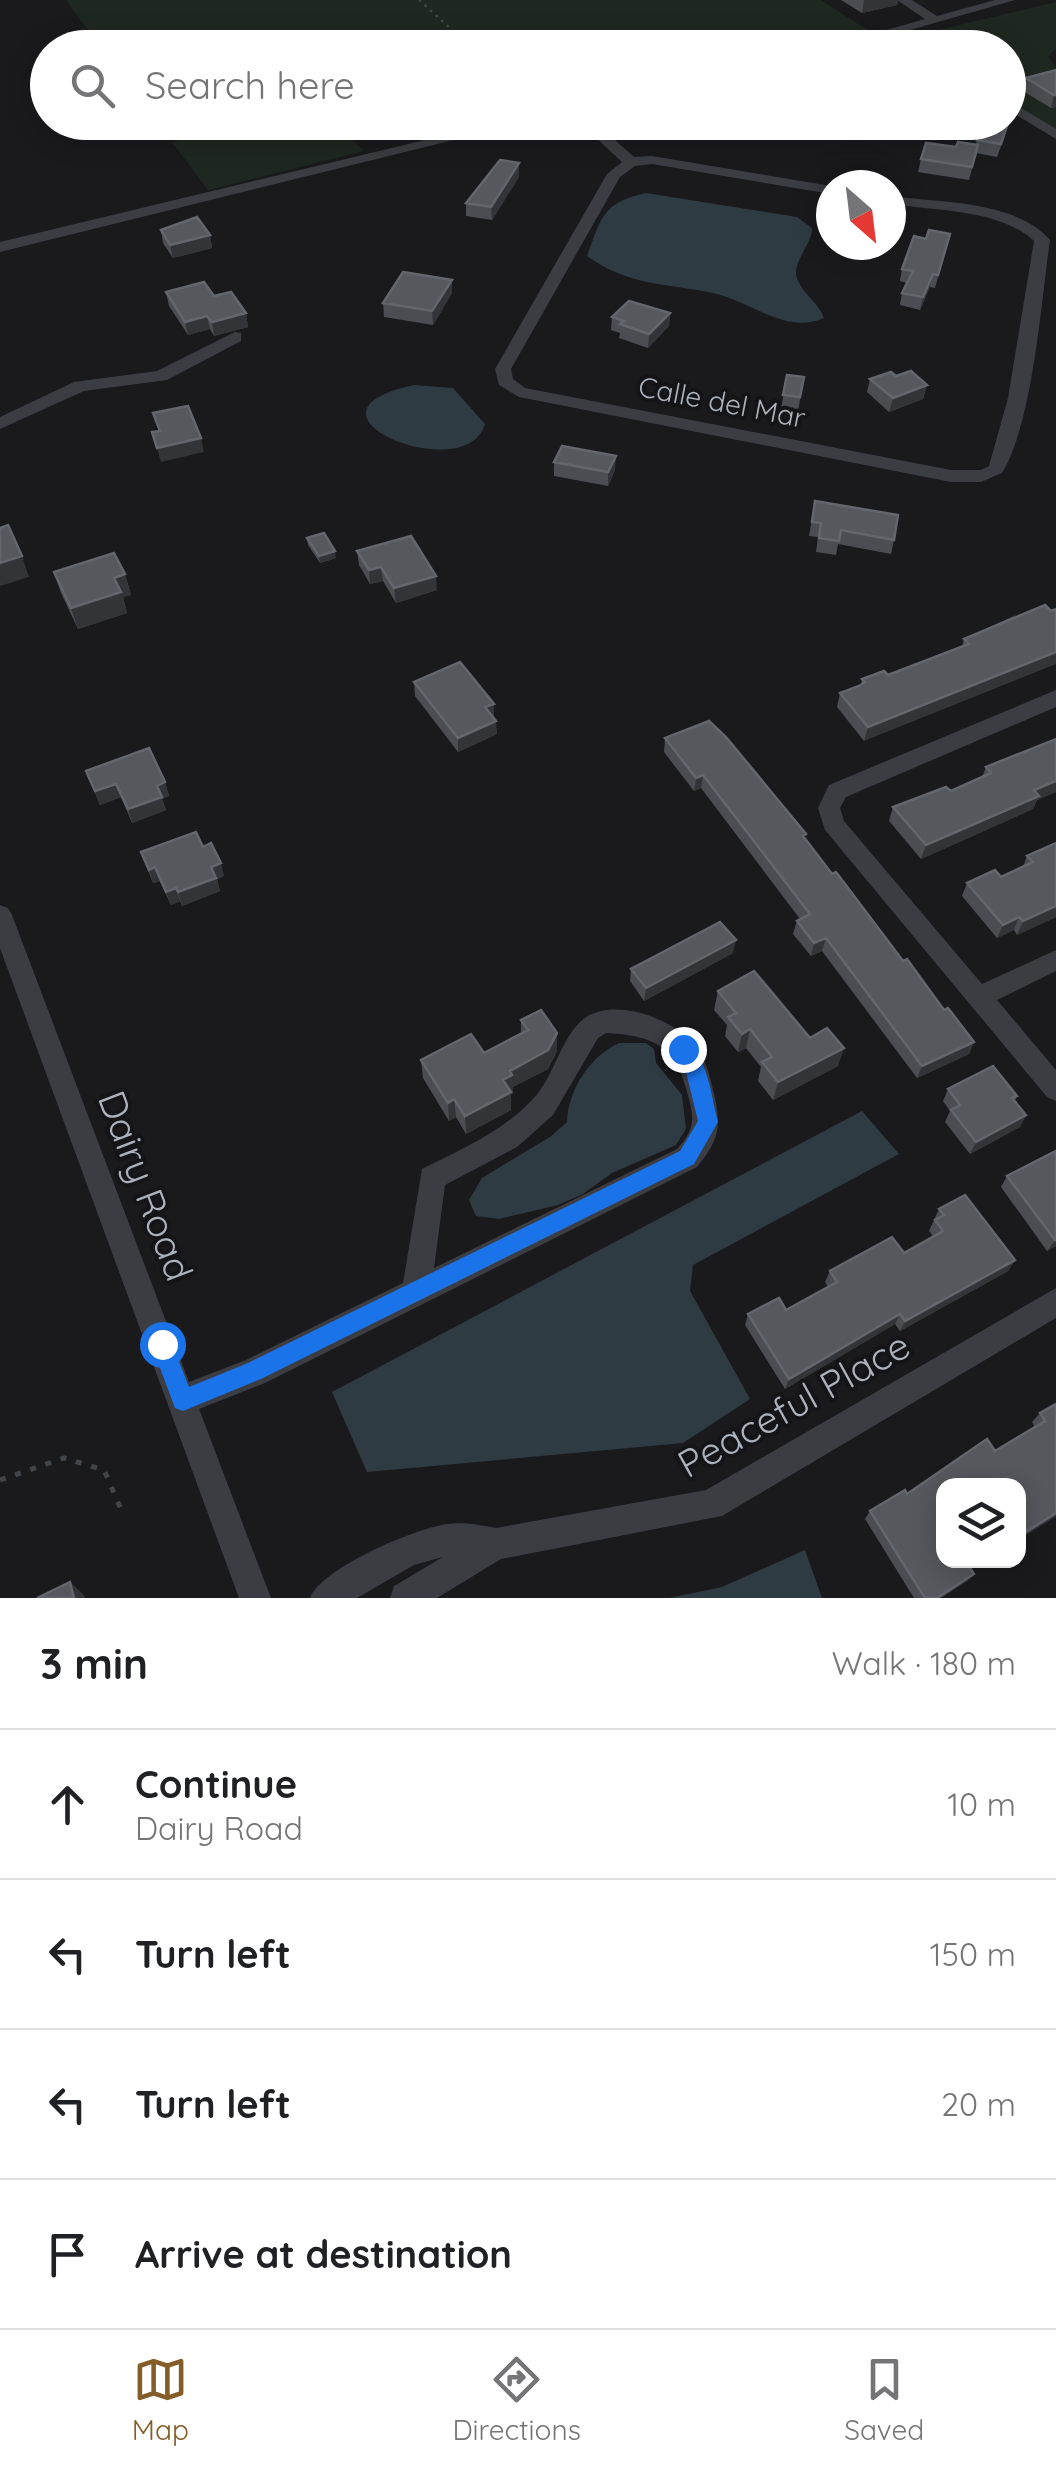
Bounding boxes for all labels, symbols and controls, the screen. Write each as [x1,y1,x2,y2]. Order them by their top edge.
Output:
search box [30,30,1026,140]
icon: search [65,58,120,113]
text: Search here [145,61,355,109]
north arrow [816,170,906,260]
street label: Calle del Mar [636,368,809,435]
route end [661,1027,707,1073]
street label: Dairy Road [88,1084,204,1287]
street label: Peaceful Place [669,1321,918,1488]
route start [140,1322,186,1368]
map controls [936,1478,1026,1568]
button: layers [936,1478,1026,1568]
text: 3 min [40,1637,148,1690]
text: Walk · 180 m [832,1643,1016,1683]
text: Continue [135,1760,297,1808]
icon: ahead [40,1777,95,1832]
text: 10 m [947,1784,1016,1824]
text: Dairy Road [135,1808,303,1848]
icon: left [40,1927,95,1982]
text: Turn left [135,1930,291,1978]
text: 150 m [930,1934,1016,1974]
icon: left [40,2077,95,2132]
text: Turn left [135,2080,291,2128]
text: 20 m [941,2084,1016,2124]
icon: arrive [40,2227,95,2282]
text: Arrive at destination [135,2230,512,2278]
tab: Map [132,2352,189,2447]
tab: Directions [452,2352,581,2447]
tab: Saved [844,2352,924,2447]

